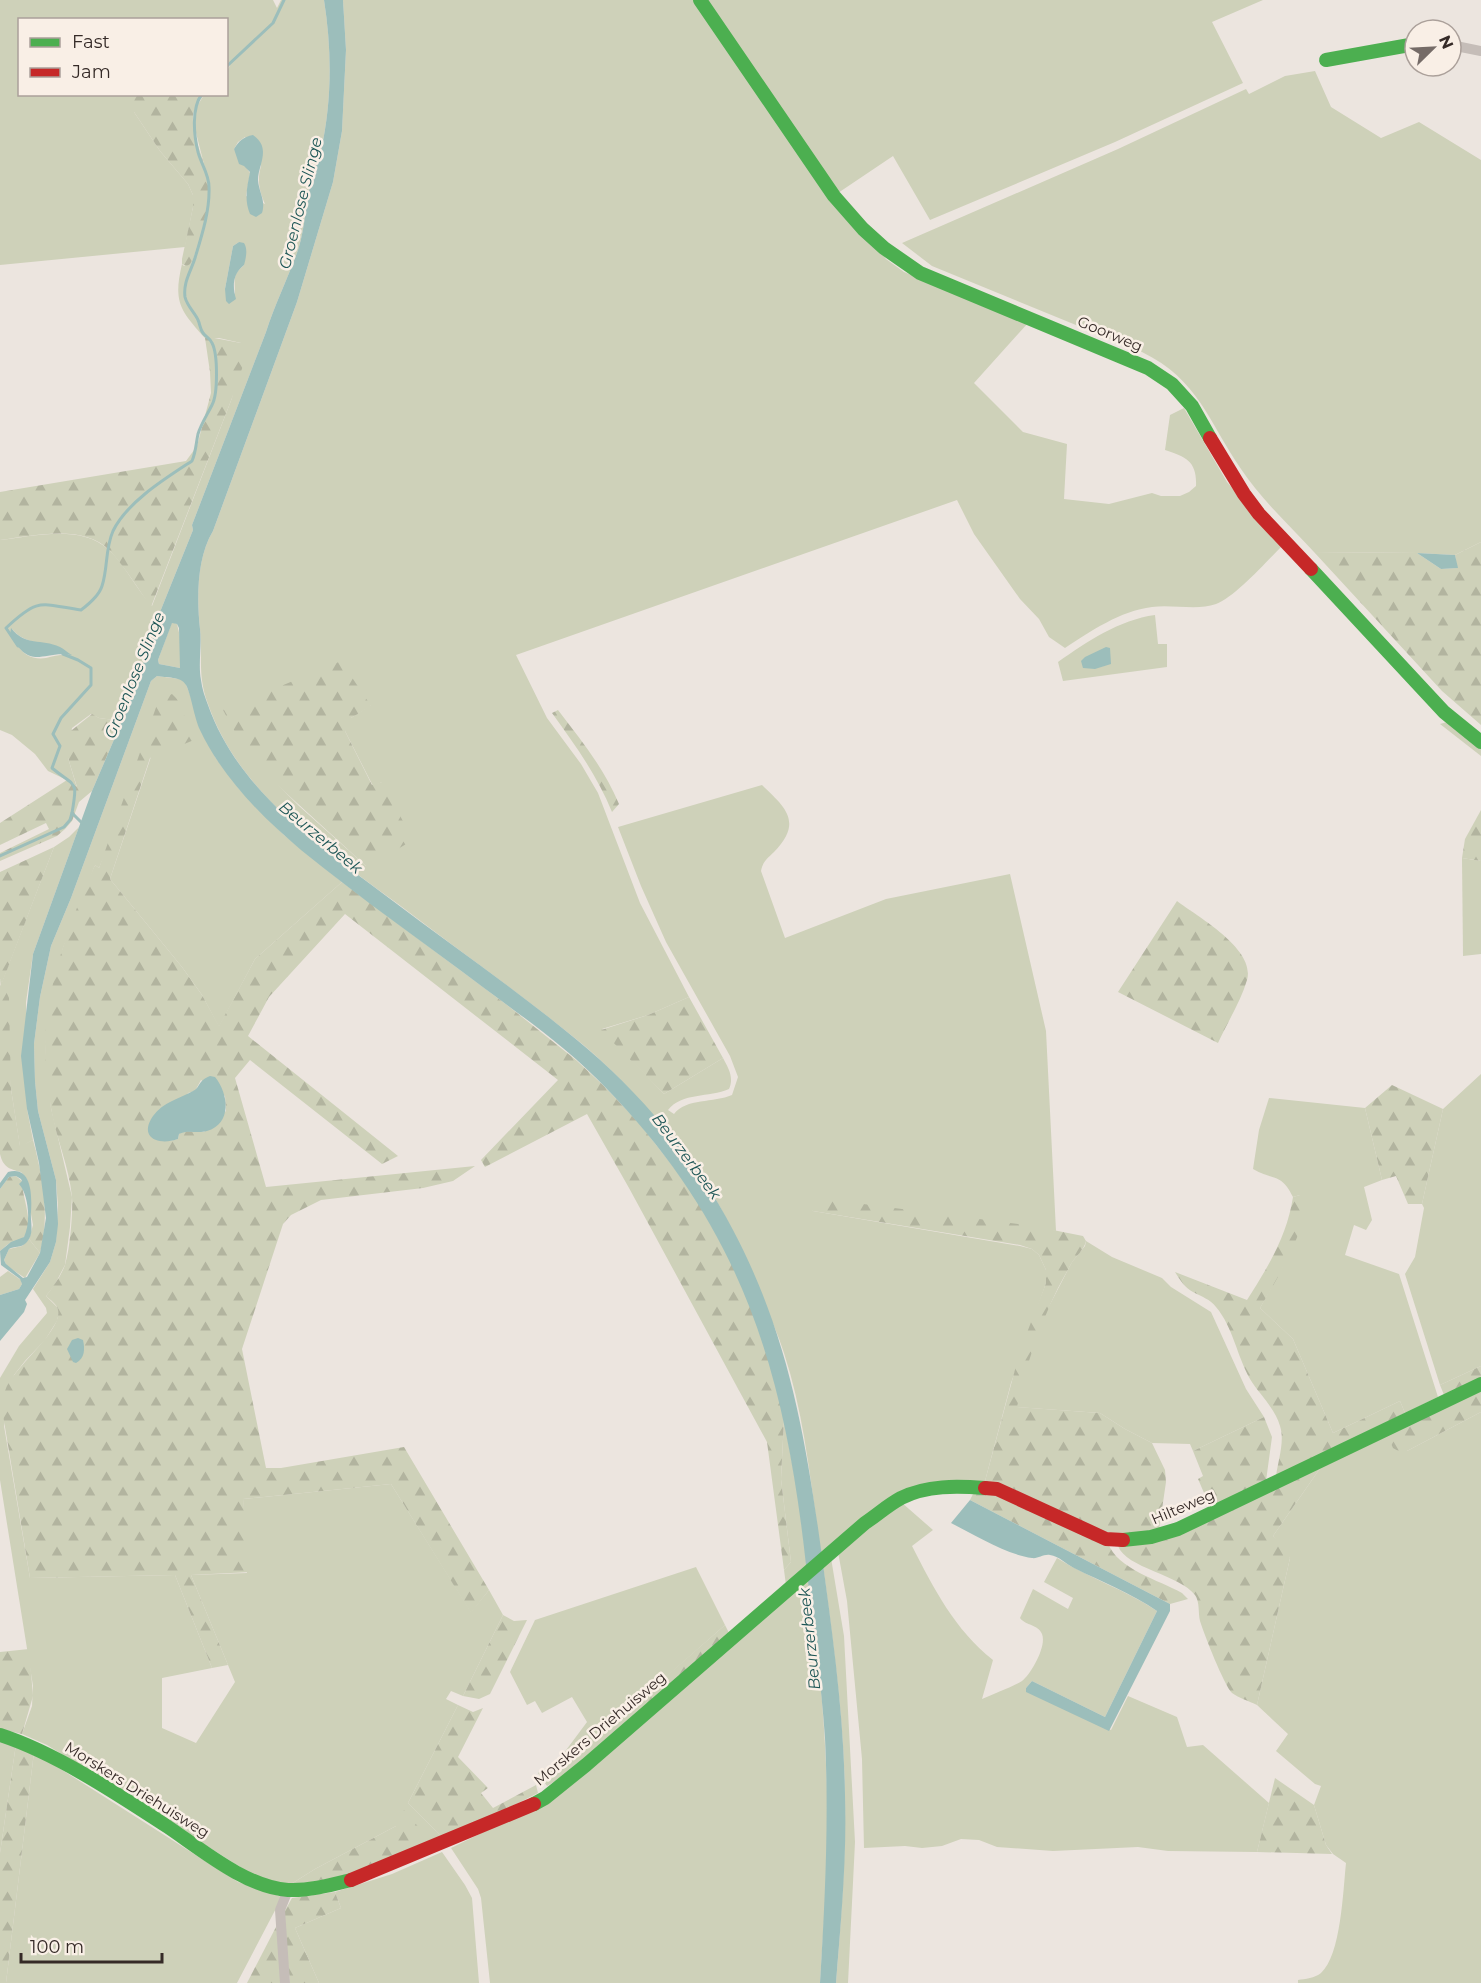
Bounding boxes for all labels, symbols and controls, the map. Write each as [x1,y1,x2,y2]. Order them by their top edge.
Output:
legend [18,18,228,96]
north arrow [1403,18,1463,78]
text: Fast [72,31,110,53]
text: N [1435,32,1458,52]
text: Jam [71,61,111,83]
water label: Groenlose Slinge [275,135,326,271]
street label: Goorweg [1075,311,1146,356]
water label: Groenlose Slinge [100,609,169,741]
water label: Beurzerbeek [275,797,367,879]
water label: Beurzerbeek [648,1110,726,1204]
street label: Hilteweg [1148,1485,1217,1528]
water label: Beurzerbeek [795,1585,824,1691]
street label: Morskers Driehuisweg [530,1668,670,1790]
street label: Morskers Driehuisweg [61,1737,213,1842]
scale bar [21,1926,162,1964]
text: 100 m [30,1936,84,1958]

